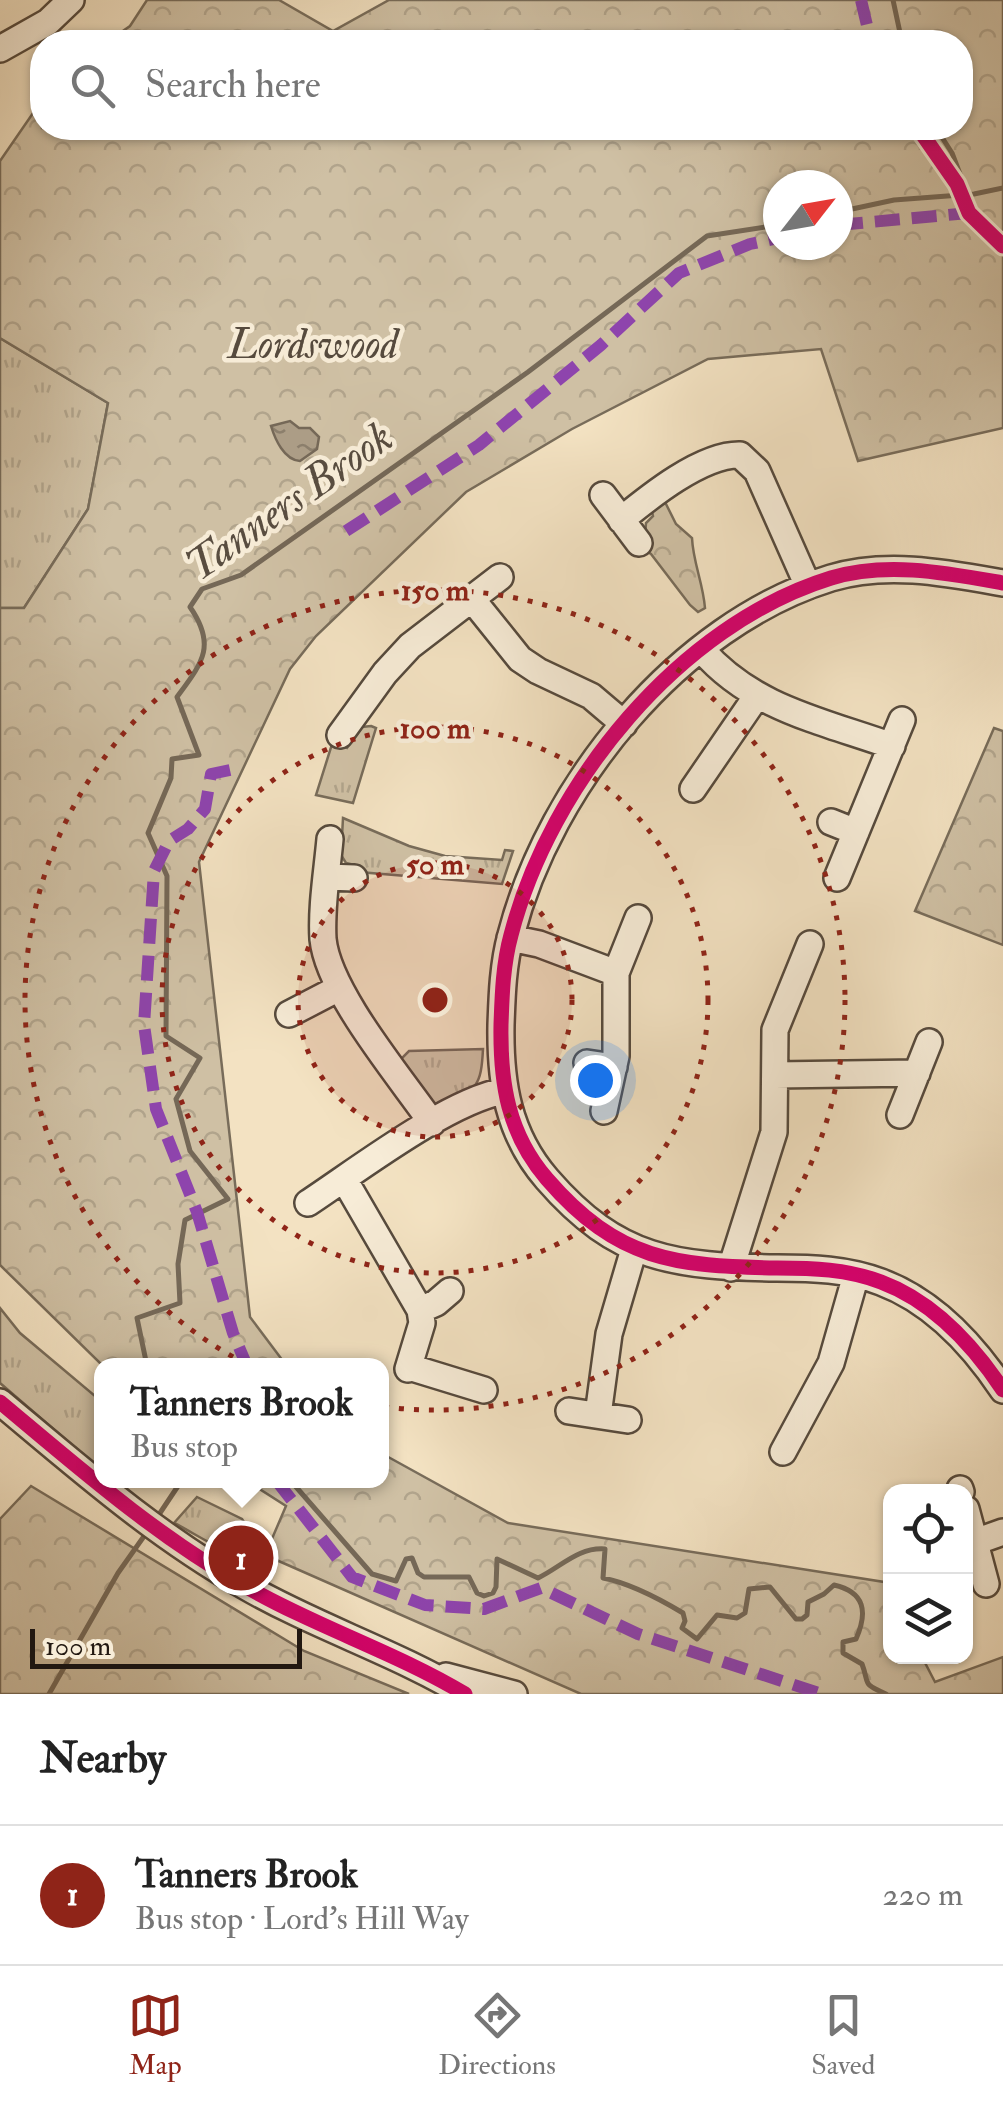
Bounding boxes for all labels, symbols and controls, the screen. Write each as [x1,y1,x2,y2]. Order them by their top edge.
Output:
search box [30,30,973,140]
icon: search [65,58,120,113]
text: Search here [145,61,321,109]
north arrow [763,170,853,260]
park label: Lordswood [226,319,401,371]
water label: Tanners Brook [174,410,404,594]
text: 150 m [401,572,470,609]
text: 100 m [400,710,471,747]
text: 50 m [406,846,465,883]
centre of rings [417,982,453,1018]
your location [570,1055,621,1106]
popup [94,1358,389,1488]
text: Tanners Brook [130,1379,353,1427]
text: Bus stop [130,1427,238,1467]
map controls [883,1484,973,1664]
button: locate [883,1484,973,1574]
pin: 1 [208,1520,274,1596]
button: layers [883,1574,973,1664]
scale bar [30,1624,302,1668]
text: 100 m [45,1629,111,1664]
text: Nearby [40,1733,166,1785]
text: Tanners Brook [135,1851,358,1899]
text: 1 [67,1875,78,1915]
text: 220 m [883,1875,963,1915]
text: Bus stop · Lord's Hill Way [135,1899,469,1939]
tab: Map [128,1988,183,2083]
tab: Directions [438,1988,556,2083]
tab: Saved [811,1988,875,2083]

